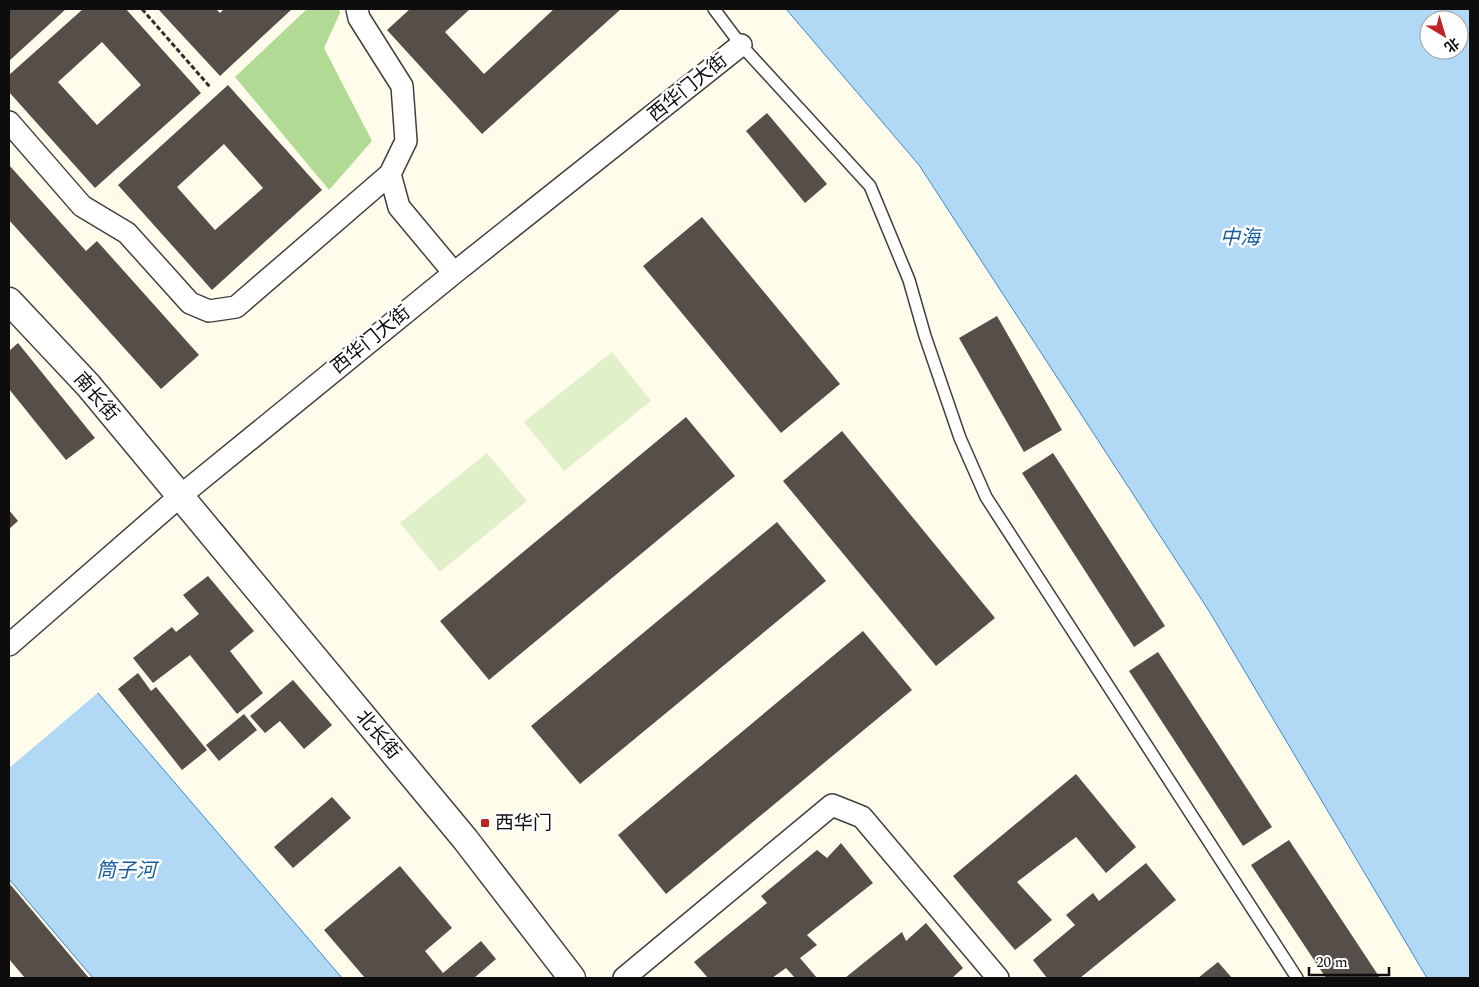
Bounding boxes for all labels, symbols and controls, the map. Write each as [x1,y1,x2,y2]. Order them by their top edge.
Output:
north arrow [1419,10,1469,60]
text: 北 [1440,32,1464,57]
street label: 西华门大街 [642,47,734,129]
water label: 中海 [1220,223,1263,253]
street label: 西华门大街 [325,299,417,381]
street label: 南长街 [66,366,126,428]
street label: 北长街 [349,704,407,766]
place label: 西华门 [495,809,552,838]
marker: 西华门 [479,817,491,829]
water label: 筒子河 [96,856,160,886]
scale bar [1309,944,1389,976]
text: 20 m [1316,951,1348,974]

